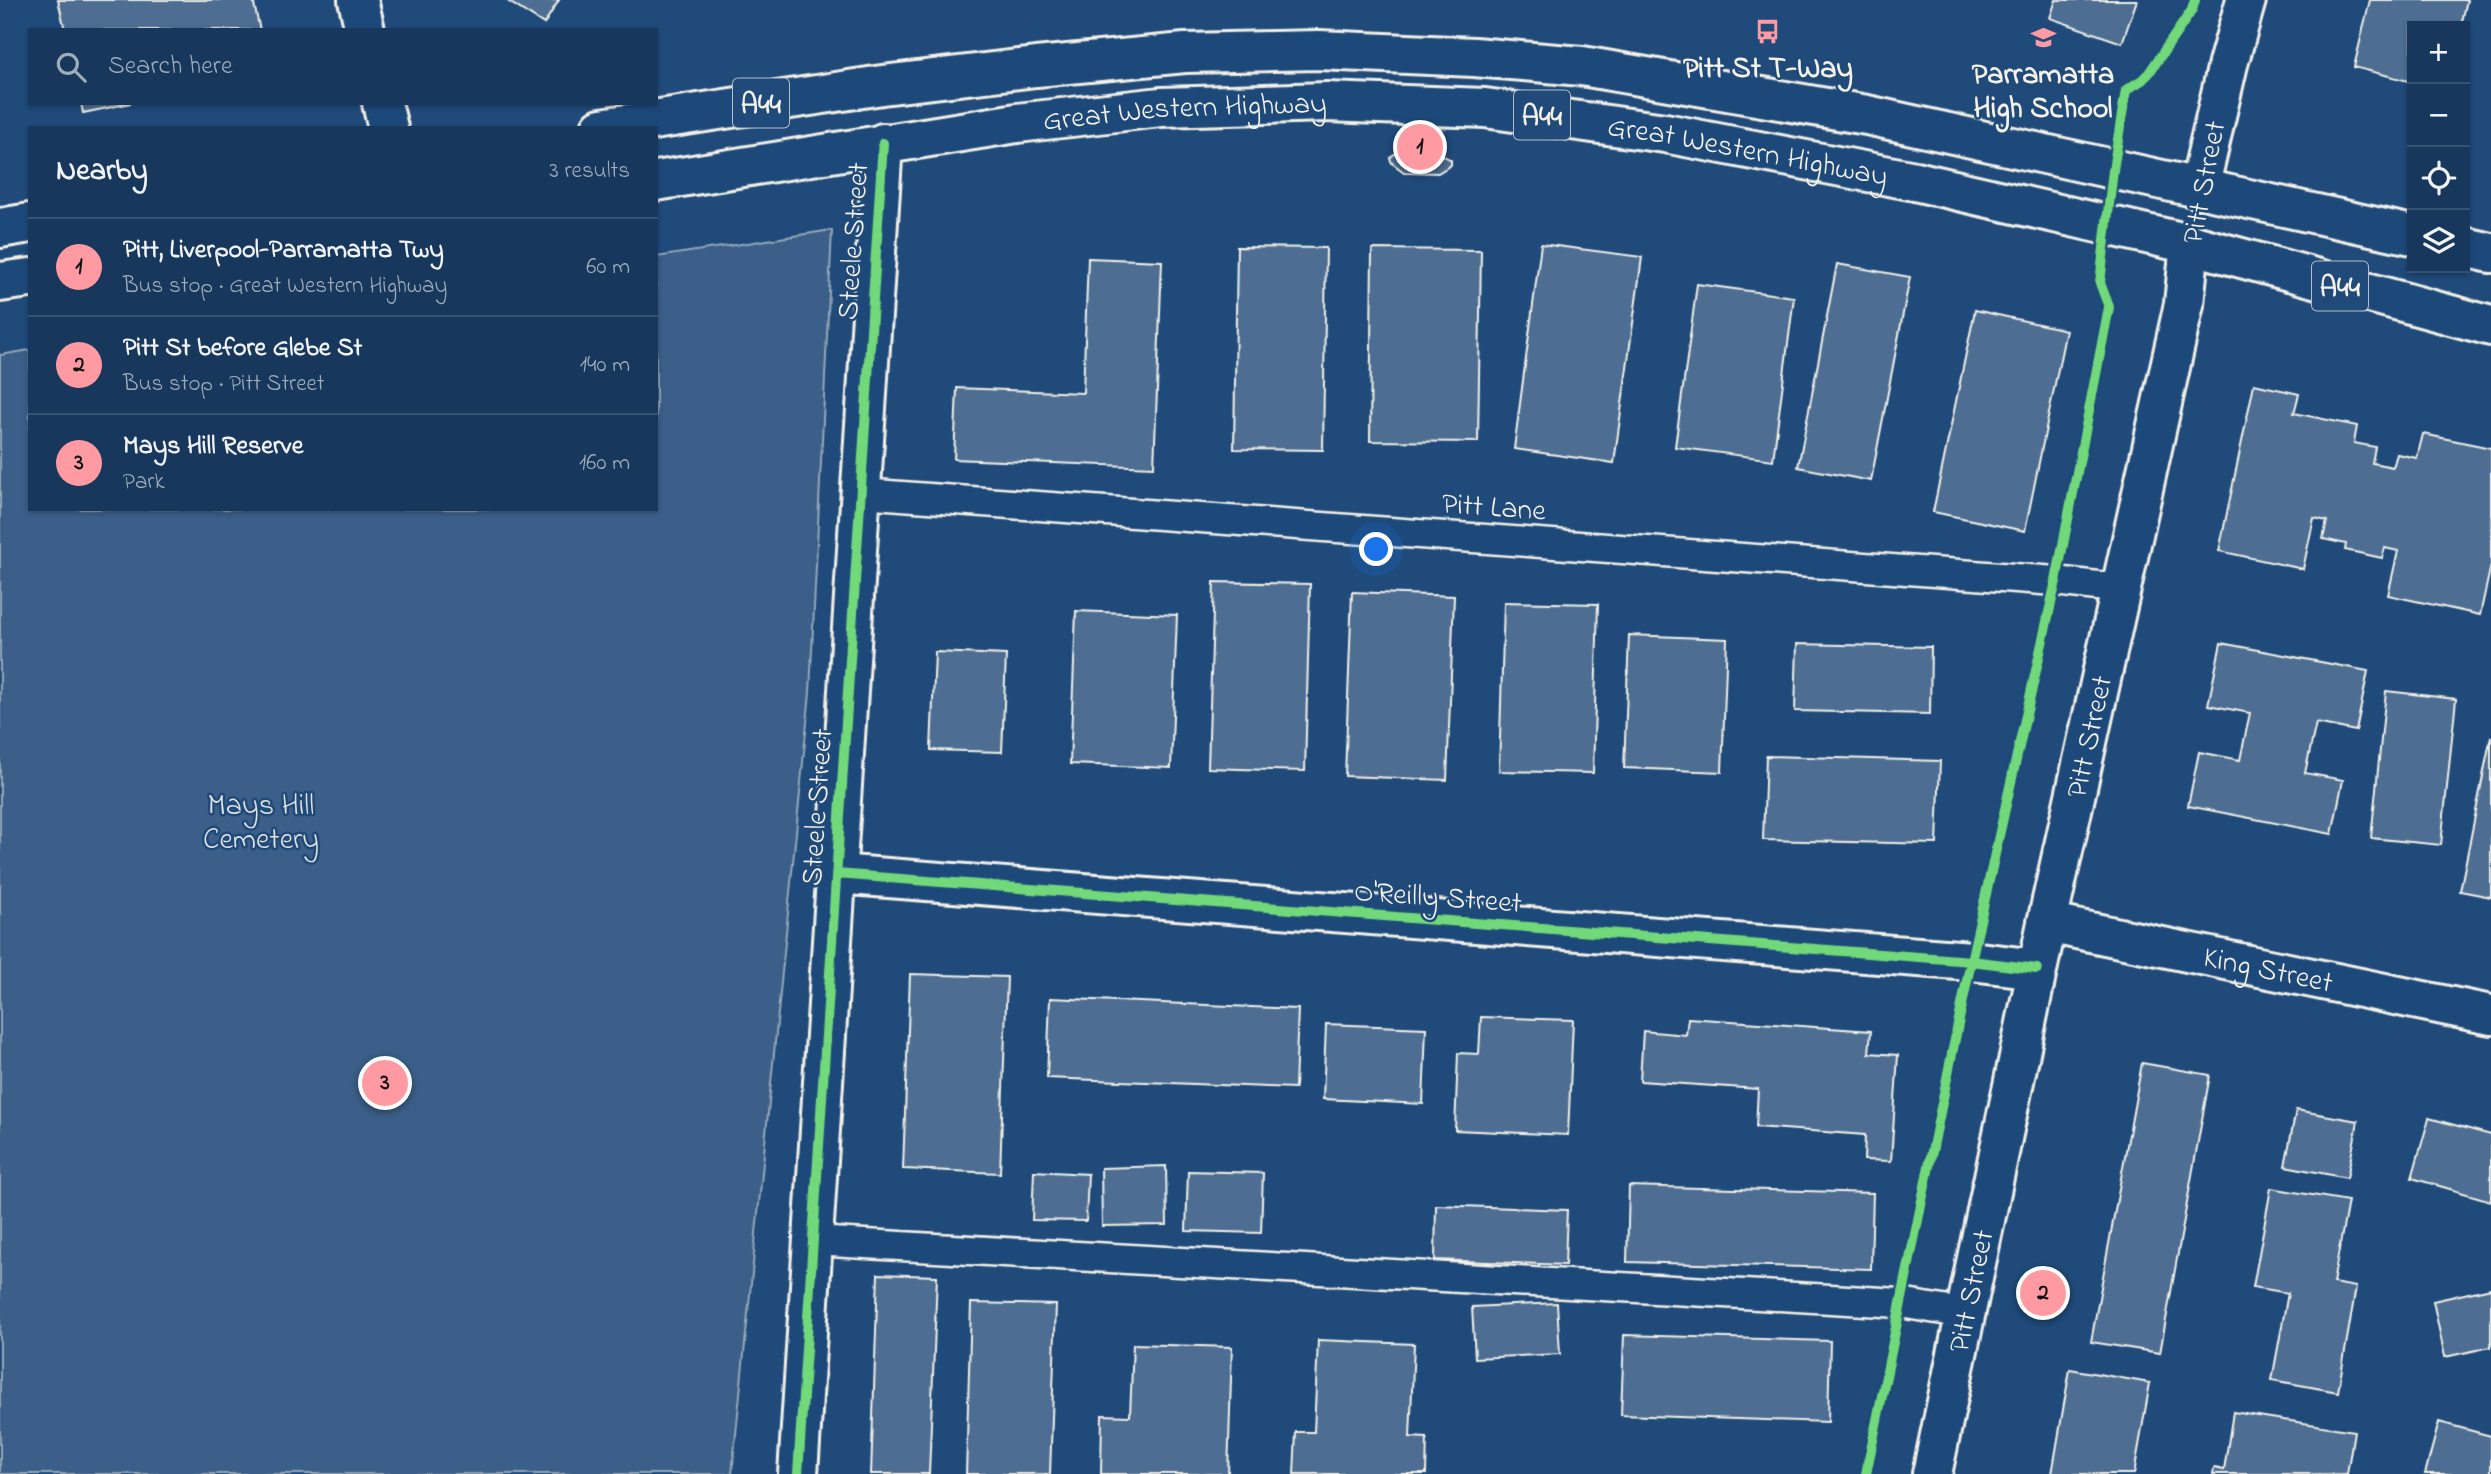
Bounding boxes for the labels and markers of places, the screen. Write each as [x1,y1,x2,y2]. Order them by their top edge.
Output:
bus stop icon: Pitt St T-Way [1754,18,1782,46]
school or university icon: Parramatta High School [2029,24,2057,52]
place label: Pitt St T-Way [1683,48,1853,92]
place label: Parramatta High School [1972,54,2114,133]
pin: 1 [1397,121,1443,173]
pin: 3 [362,1057,408,1109]
pin: 2 [2020,1267,2066,1319]

